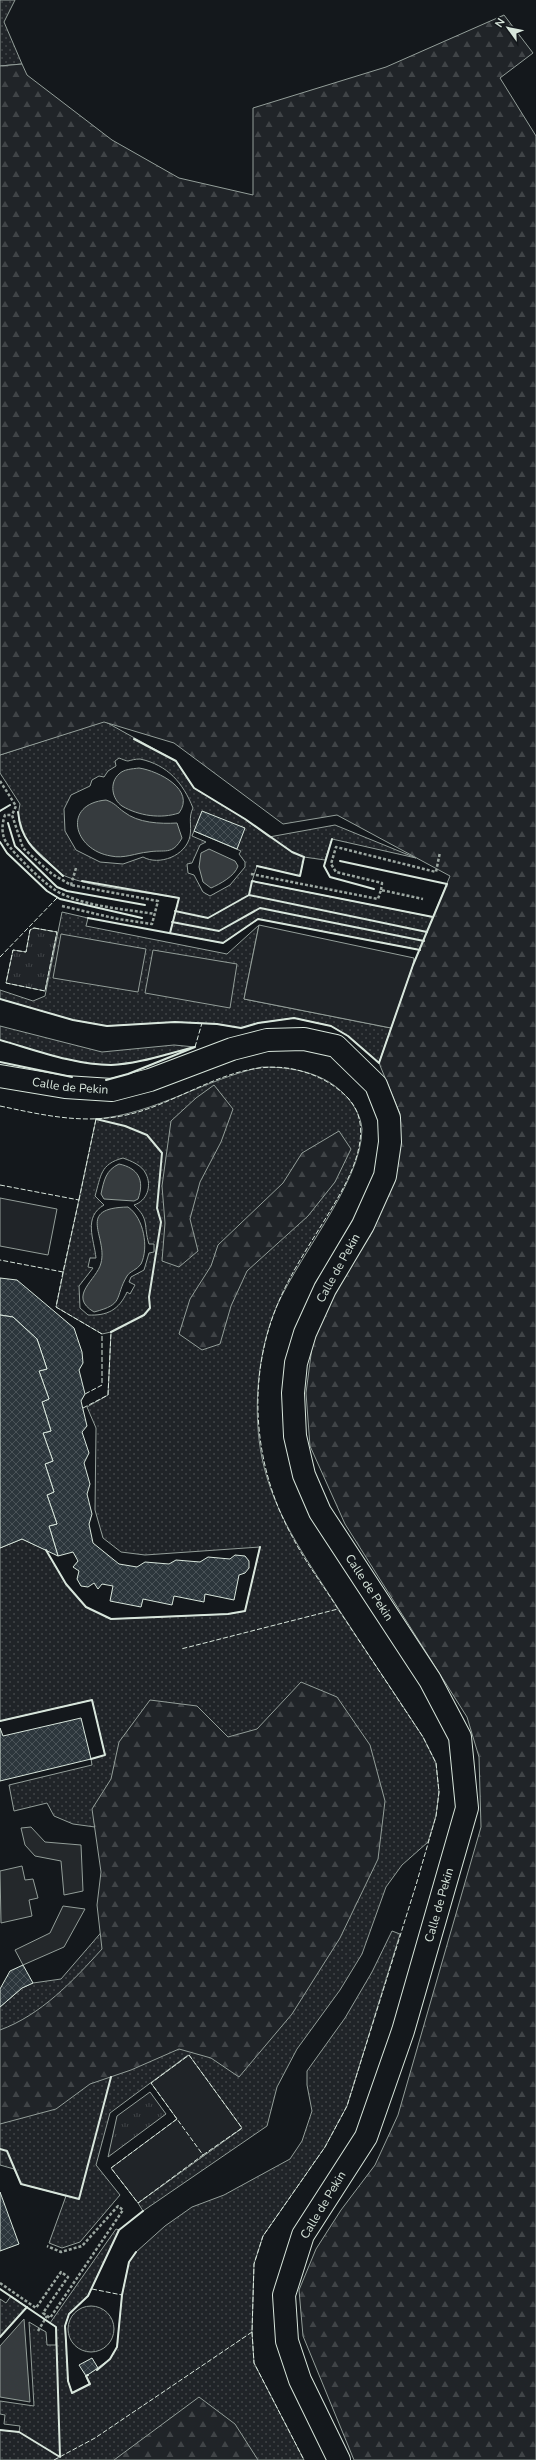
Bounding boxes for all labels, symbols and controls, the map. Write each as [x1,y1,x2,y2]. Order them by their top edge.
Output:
north arrow [488,8,528,48]
text: N [492,15,509,30]
street label: Calle de Pekin [31,1074,109,1098]
street label: Calle de Pekin [312,1231,364,1305]
street label: Calle de Pekin [342,1551,397,1624]
street label: Calle de Pekin [421,1866,457,1944]
street label: Calle de Pekin [296,2168,350,2242]

